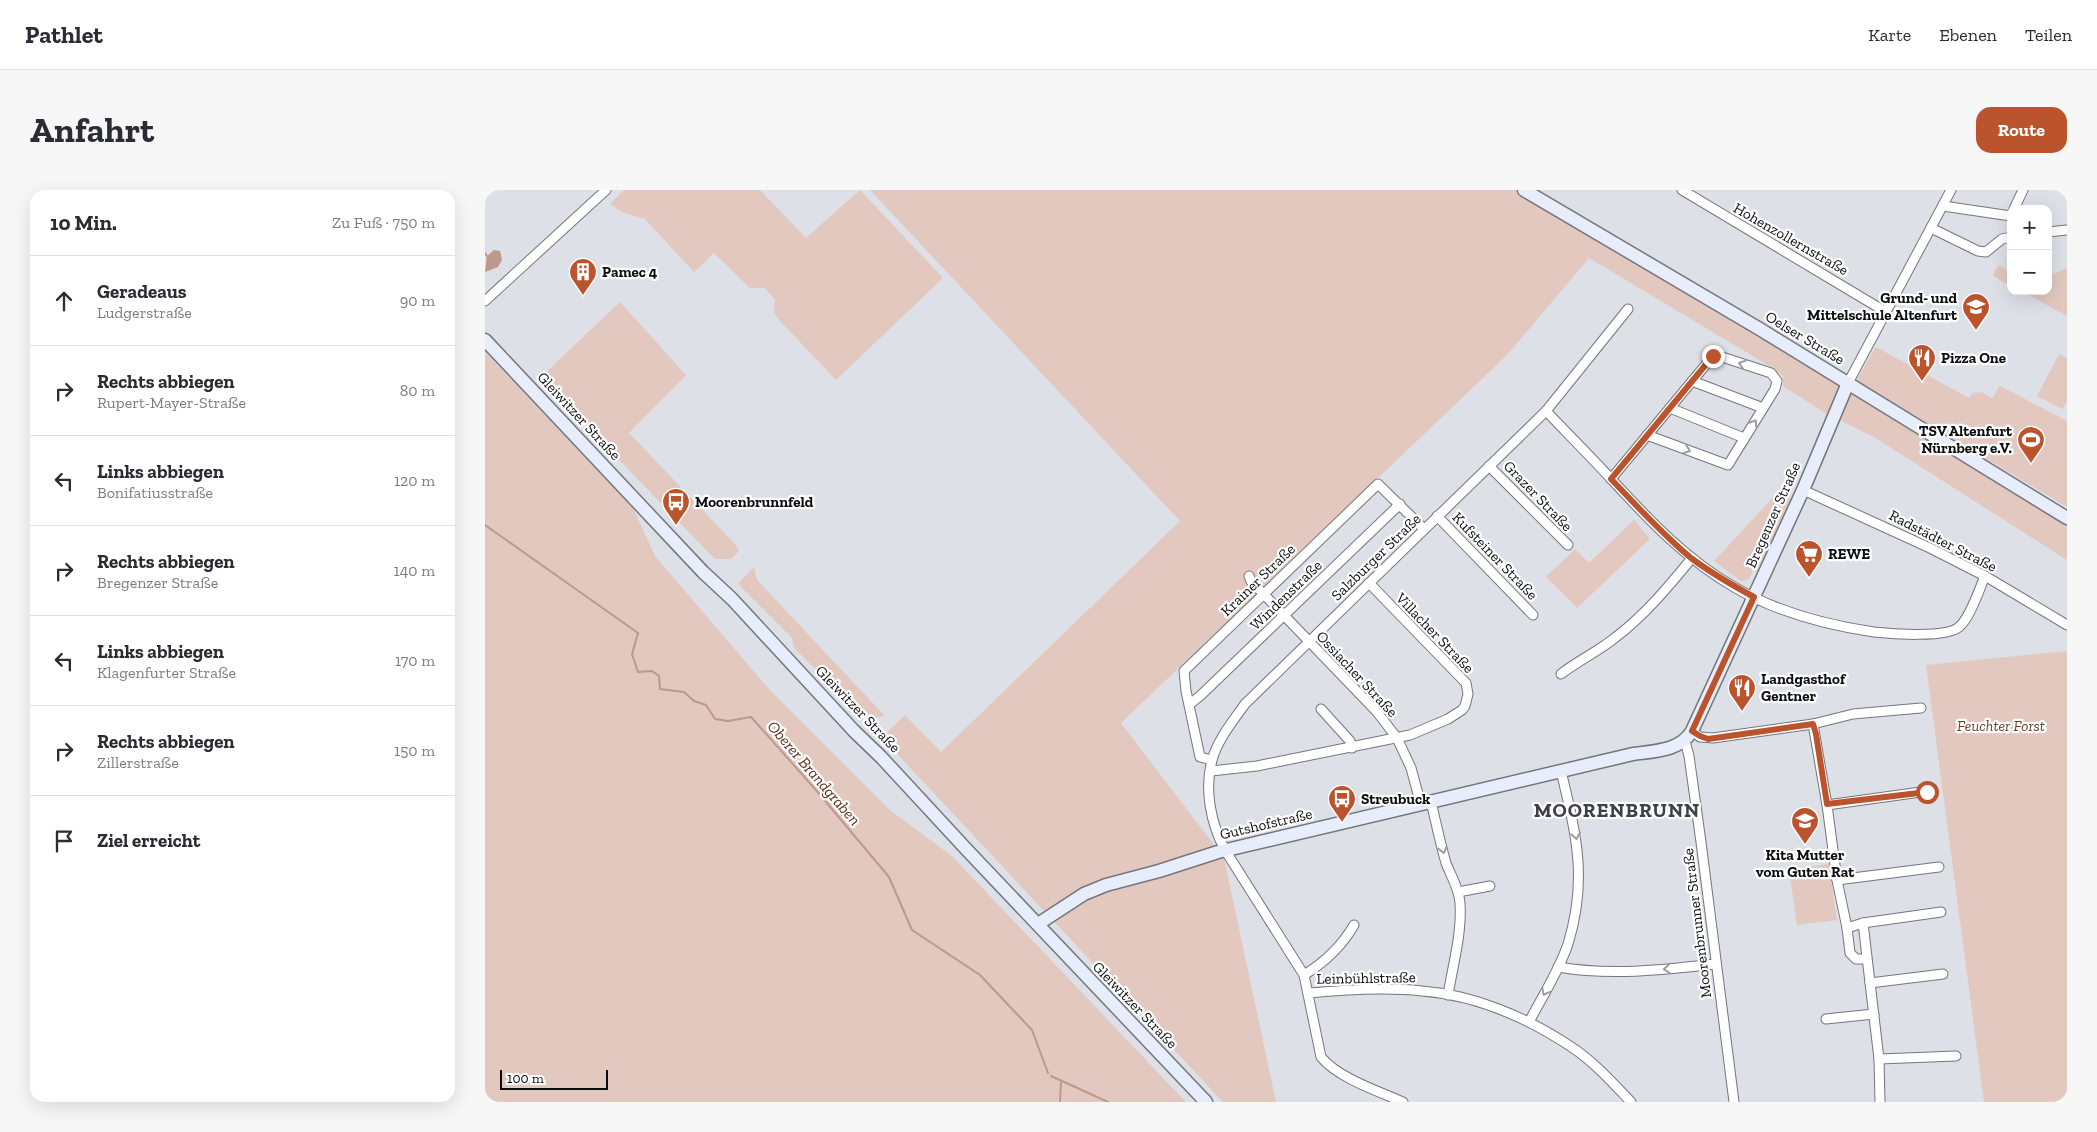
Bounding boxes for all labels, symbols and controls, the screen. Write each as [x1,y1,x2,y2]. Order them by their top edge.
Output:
text: Pathlet [25,20,103,49]
text: Karte [1868,24,1911,46]
text: Ebenen [1939,24,1997,46]
text: Teilen [2025,24,2072,46]
button: Route [1976,107,2067,153]
text: Anfahrt [30,109,154,151]
street label: Hohenzollernstraße [1730,199,1852,279]
map controls [2007,205,2052,295]
button: + [2007,205,2052,250]
text: 10 Min. [50,210,117,235]
text: Zu Fuß · 750 m [332,213,435,232]
button: − [2007,250,2052,295]
building icon: Pamec 4 [568,257,598,296]
place label: Pamec 4 [602,263,658,281]
text: Geradeaus [97,280,187,303]
icon: ahead [50,287,78,315]
place label: Grund- und Mittelschule Altenfurt [1807,289,1958,324]
text: 90 m [400,291,435,310]
school or university icon: Grund- und Mittelschule Altenfurt [1961,292,1991,331]
text: Ludgerstraße [97,303,192,322]
street label: Oelser Straße [1762,307,1848,369]
restaurant icon: Pizza One [1907,343,1937,382]
route end [1702,345,1725,368]
place label: Pizza One [1941,349,2006,367]
one-way arrow [1738,359,1746,369]
street label: Gleiwitzer Straße [534,368,624,464]
text: Rechts abbiegen [97,370,235,393]
icon: right [50,377,78,405]
text: 80 m [400,381,435,400]
text: Rupert-Mayer-Straße [97,393,246,412]
one-way arrow [1747,420,1757,429]
place label: TSV Altenfurt Nürnberg e.V. [1919,422,2013,457]
sports icon: TSV Altenfurt Nürnberg e.V. [2016,425,2046,464]
one-way arrow [1683,444,1691,454]
street label: Grazer Straße [1500,457,1576,535]
street label: Bregenzer Straße [1742,459,1804,571]
text: Links abbiegen [97,460,224,483]
icon: left [50,467,78,495]
text: 120 m [394,471,435,490]
text: Bonifatiusstraße [97,483,213,502]
bus stop icon: Moorenbrunnfeld [661,487,691,526]
place label: Moorenbrunnfeld [695,493,814,511]
street label: Radstädter Straße [1886,506,2000,576]
street label: Kufsteiner Straße [1449,508,1541,604]
street label: Salzburger Straße [1327,510,1425,604]
supermarket icon: REWE [1794,539,1824,578]
street label: Krainer Straße [1217,540,1299,620]
place label: REWE [1828,545,1870,563]
text: Rechts abbiegen [97,550,235,573]
street label: Windenstraße [1246,556,1326,634]
icon: right [50,557,78,585]
text: 140 m [394,561,435,580]
text: Bregenzer Straße [97,573,218,592]
street label: Villacher Straße [1391,588,1478,677]
street label: Ossiacher Straße [1312,627,1402,721]
text: Links abbiegen [97,640,224,663]
icon: left [50,647,78,675]
text: 170 m [395,651,435,670]
street label: Gleiwitzer Straße [812,662,904,756]
text: Klagenfurter Straße [97,663,236,682]
place label: Landgasthof Gentner [1761,670,1847,705]
restaurant icon: Landgasthof Gentner [1727,673,1757,712]
water label: Oberer Brandgraben [763,717,865,829]
park label: Feuchter Forst [1957,717,2045,735]
text: Rechts abbiegen [97,730,235,753]
icon: right [50,737,78,765]
text: 150 m [394,741,435,760]
text: Zillerstraße [97,753,179,772]
route start [1916,781,1939,804]
bus stop icon: Streubuck [1327,784,1357,823]
place label: Streubuck [1361,790,1431,808]
district label: MOORENBRUNN [1534,798,1700,822]
street label: Gutshofstraße [1218,805,1314,843]
school or university icon: Kita Mutter vom Guten Rat [1790,806,1820,845]
icon: arrive [50,827,78,855]
text: Ziel erreicht [97,829,200,852]
one-way arrow [1570,832,1581,840]
one-way arrow [1437,845,1448,854]
place label: Kita Mutter vom Guten Rat [1756,846,1855,881]
street label: Moorenbrunner Straße [1679,847,1715,999]
street label: Gleiwitzer Straße [1089,958,1181,1052]
one-way arrow [1663,963,1671,974]
street label: Leinbühlstraße [1316,968,1416,988]
one-way arrow [1541,986,1551,995]
scale bar [500,1067,607,1090]
text: 100 m [507,1070,544,1087]

